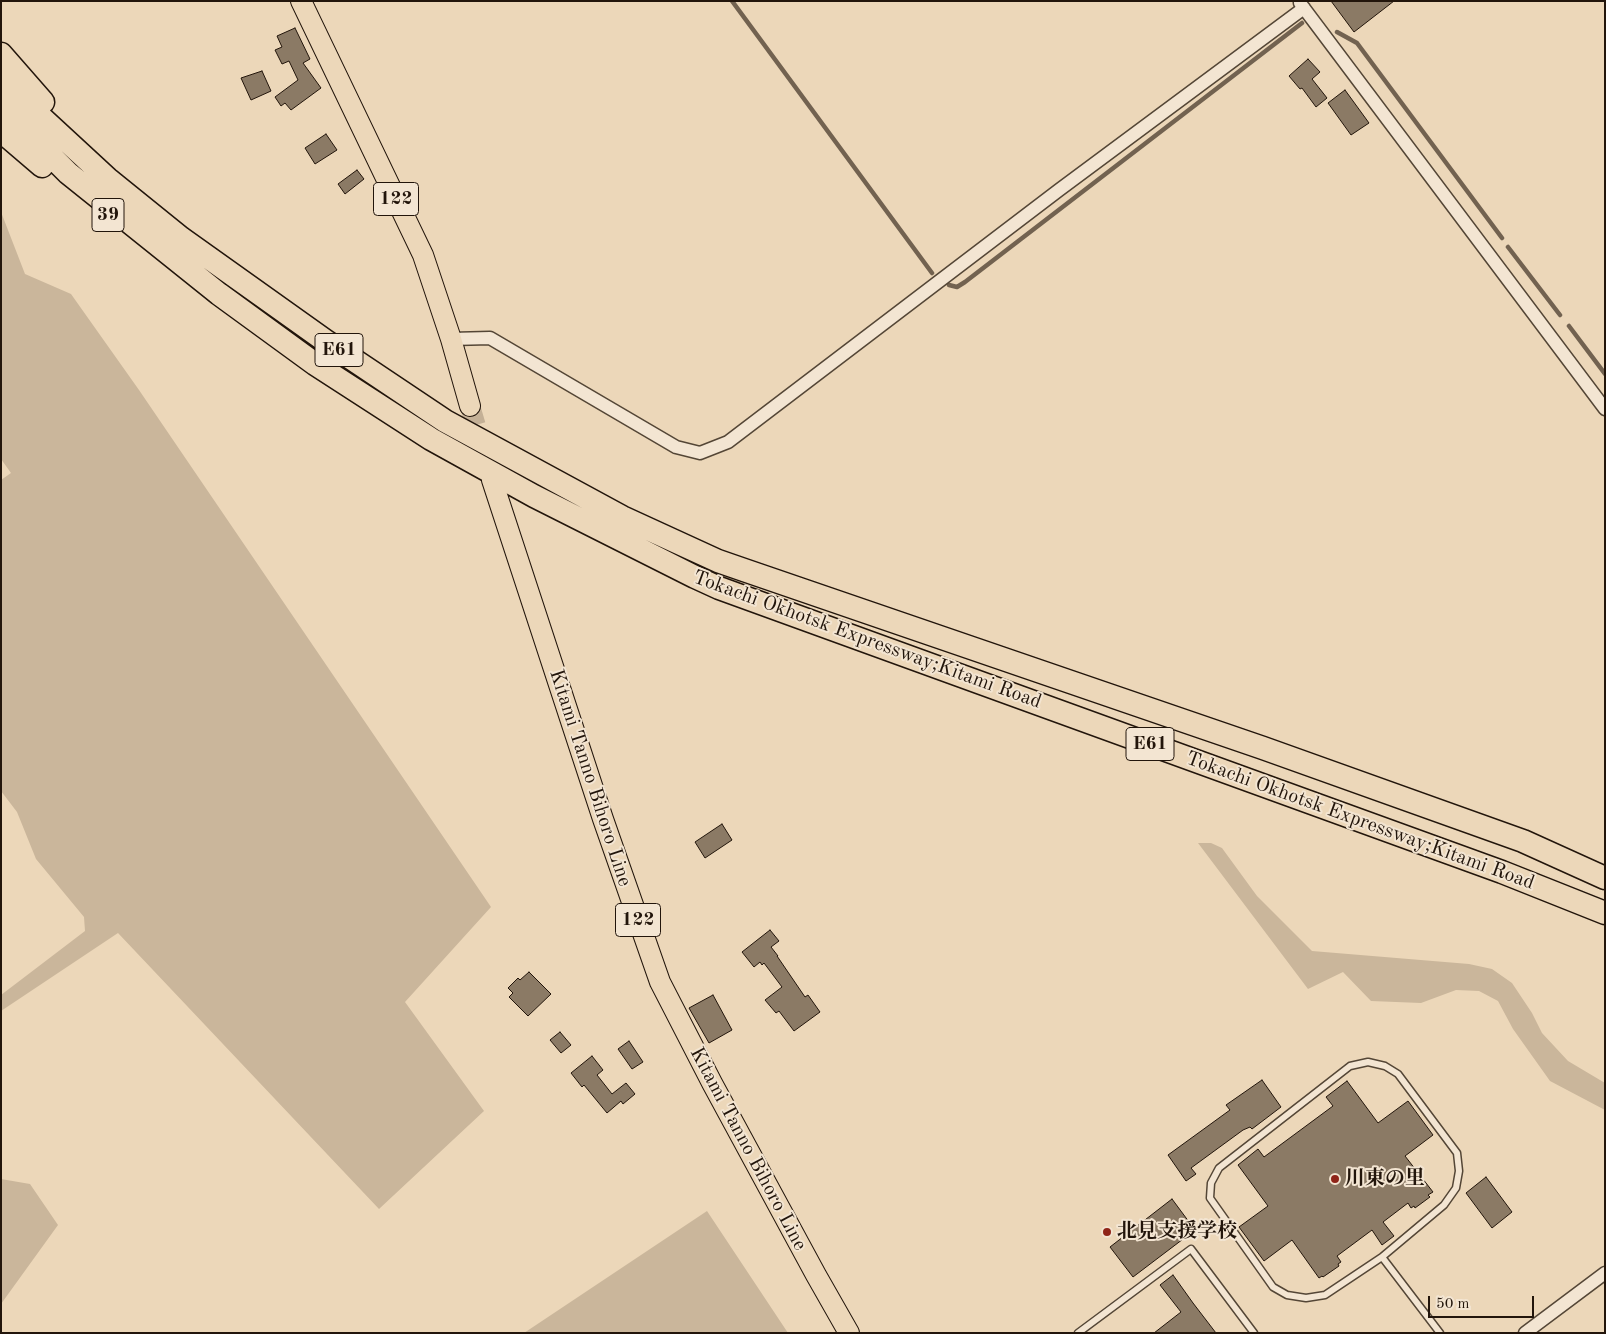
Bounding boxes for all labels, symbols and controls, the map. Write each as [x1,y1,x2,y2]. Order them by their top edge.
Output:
road number: 122 [374,182,418,215]
road number: 39 [92,198,124,232]
road number: E61 [315,334,363,366]
street label: Tokachi Okhotsk Expressway;Kitami Road [689,566,1045,714]
street label: Kitami Tanno Bihoro Line [544,666,636,890]
road number: E61 [1126,728,1174,761]
street label: Tokachi Okhotsk Expressway;Kitami Road [1182,747,1538,895]
road number: 122 [616,904,660,936]
street label: Kitami Tanno Bihoro Line [684,1043,812,1255]
place label: 川東の里 [1345,1167,1425,1191]
marker: 川東の里 [1329,1173,1341,1185]
place label: 北見支援学校 [1117,1220,1237,1244]
marker: 北見支援学校 [1101,1226,1113,1238]
scale bar [1431,1286,1537,1318]
text: 50 m [1436,1297,1470,1312]

